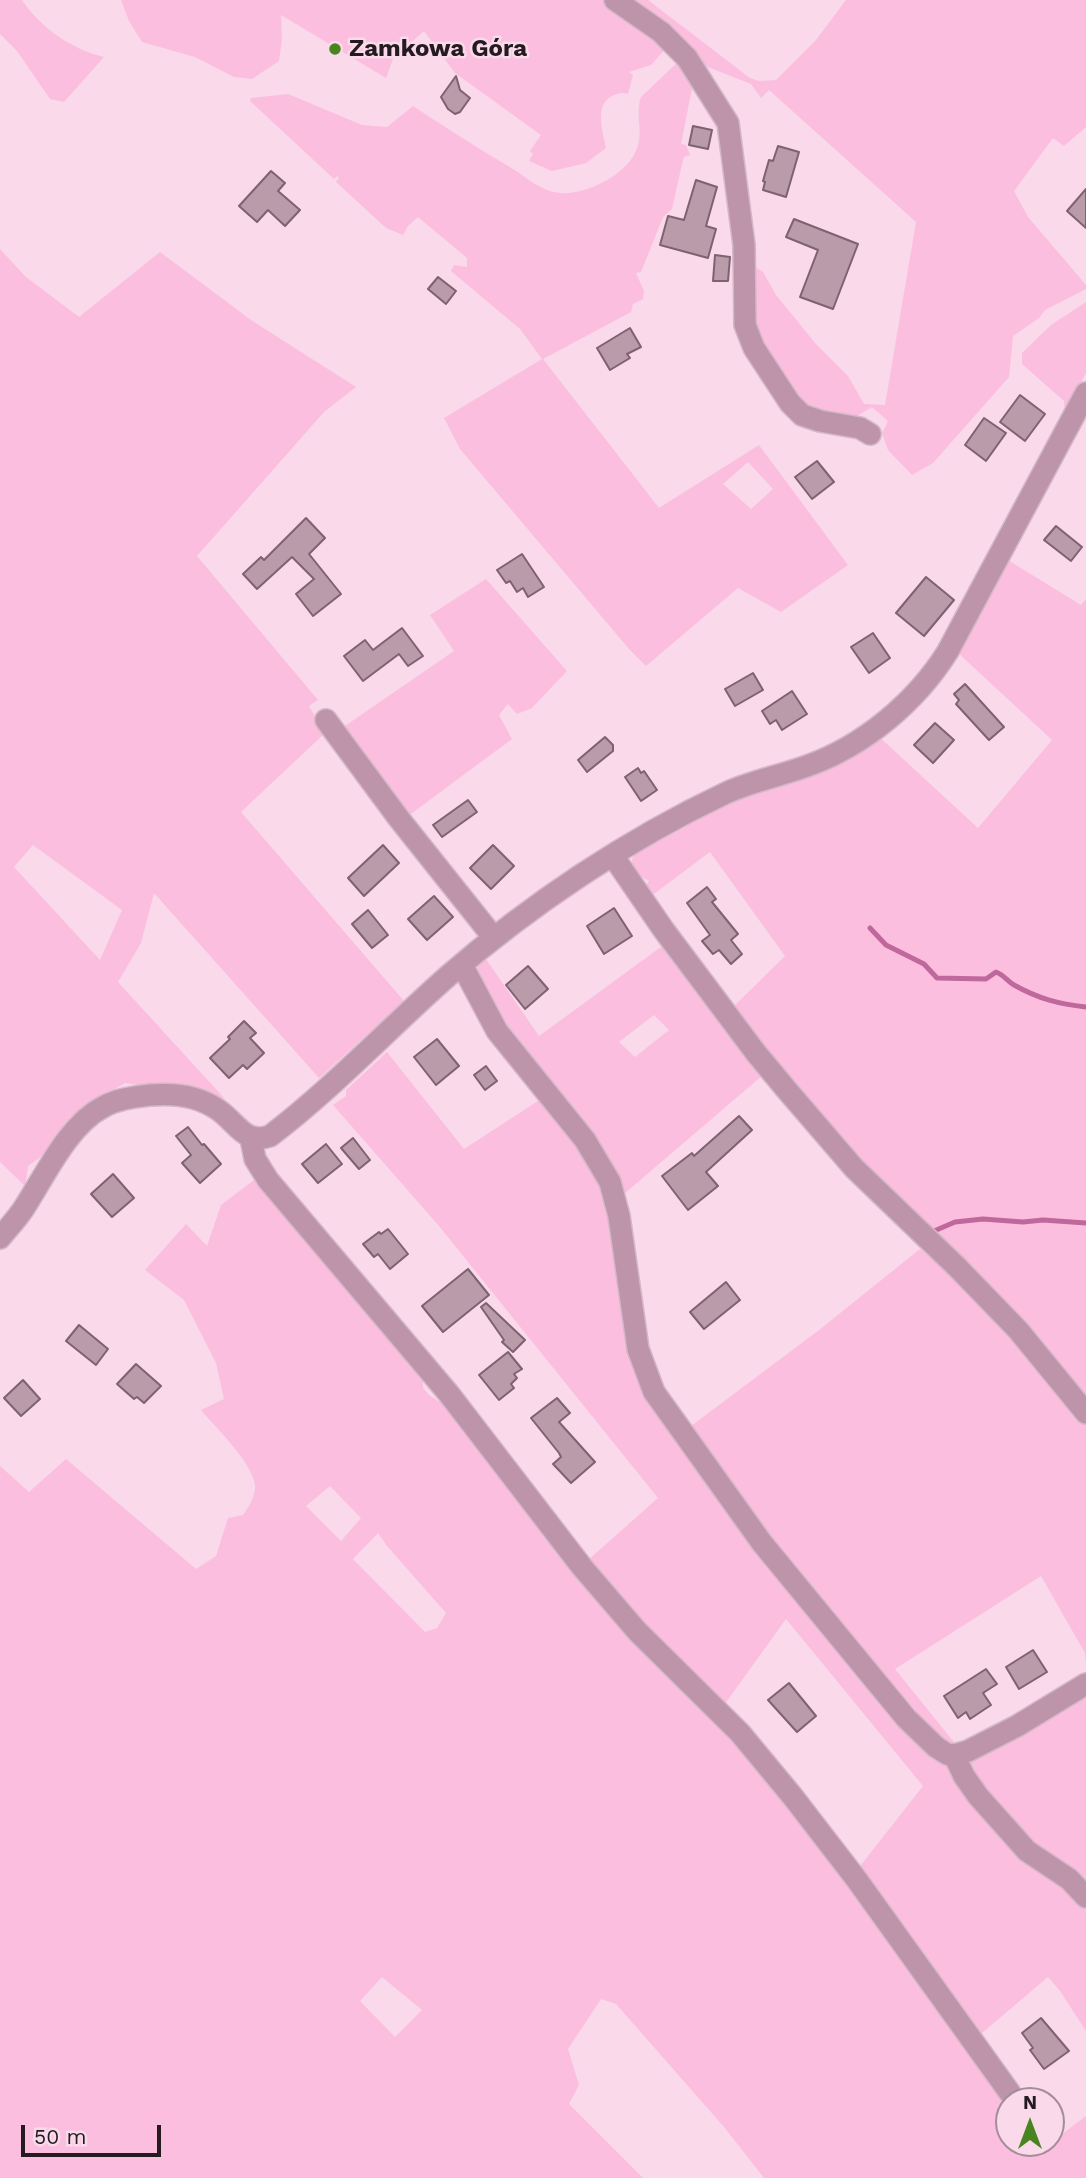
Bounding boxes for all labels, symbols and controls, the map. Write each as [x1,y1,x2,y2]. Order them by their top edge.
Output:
place label: Zamkowa Góra [349,35,527,63]
marker: Zamkowa Góra [327,41,343,57]
north arrow [995,2087,1065,2157]
text: N [1023,2091,1037,2114]
scale bar [24,2112,164,2156]
text: 50 m [34,2124,86,2149]

